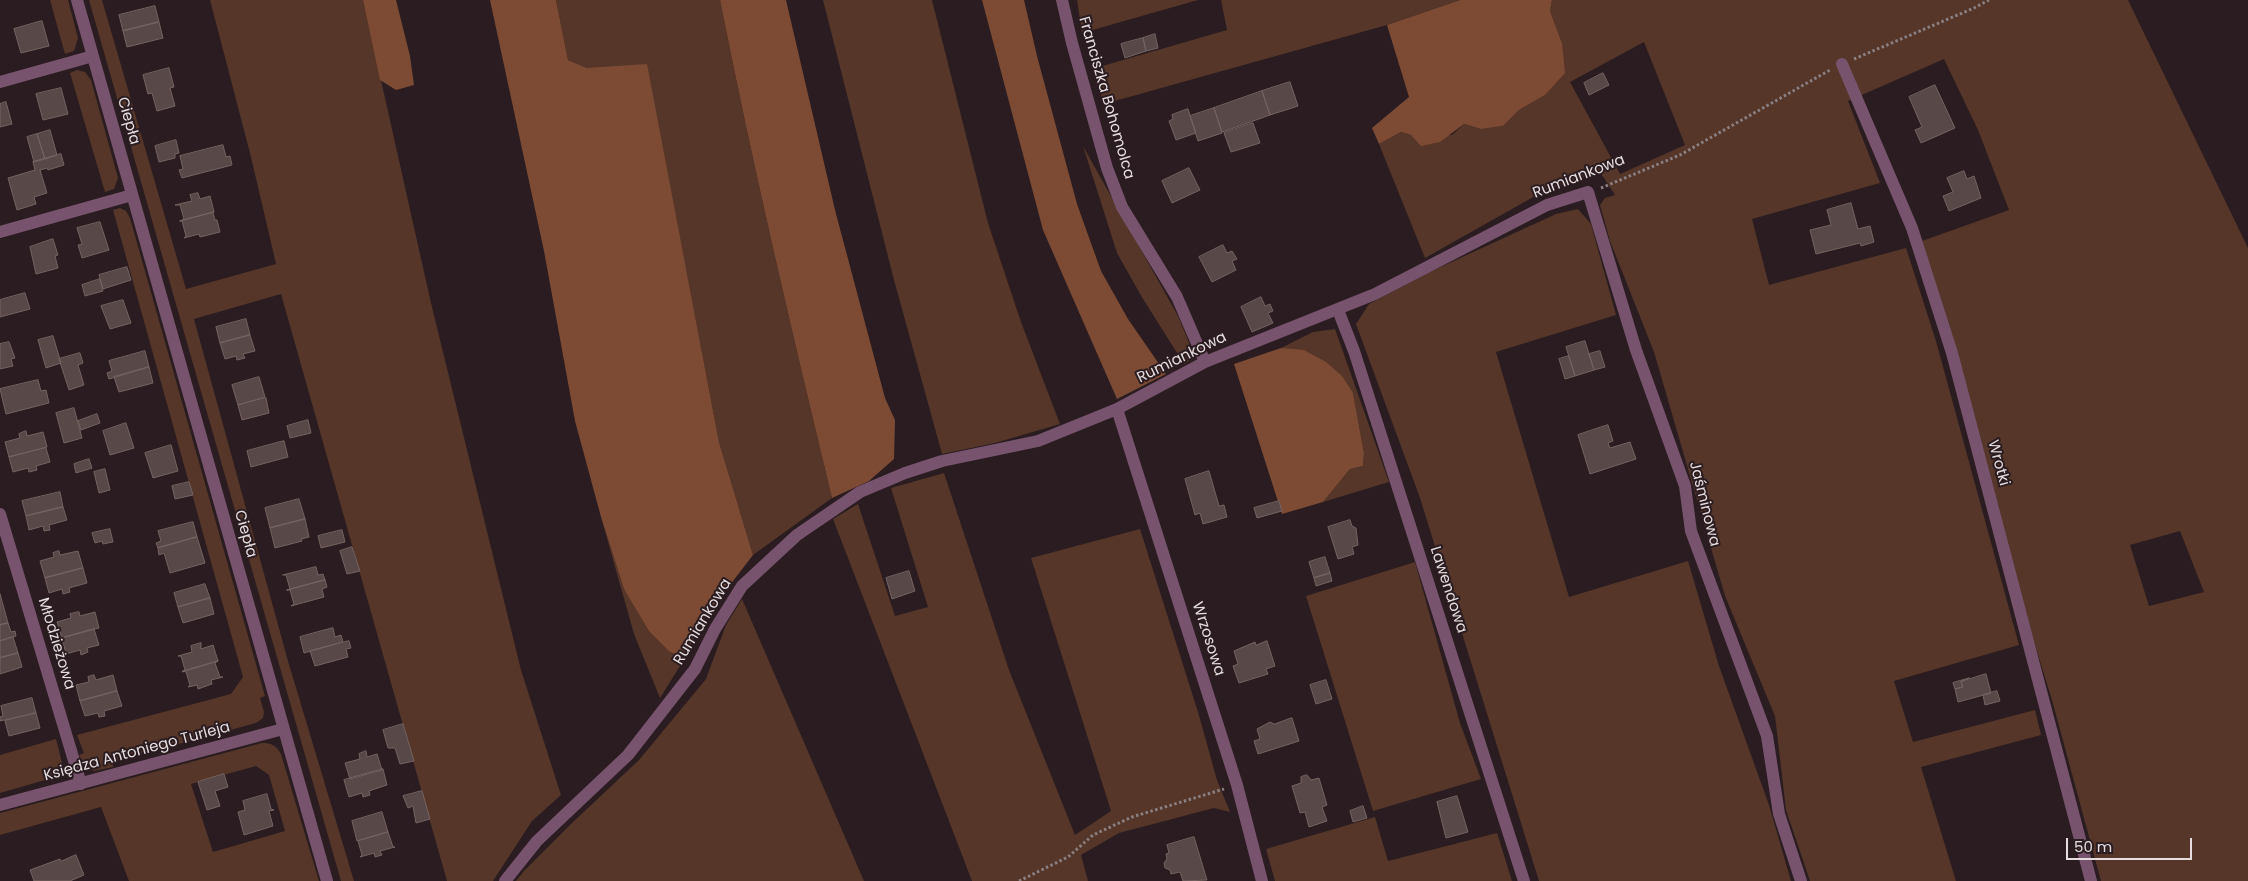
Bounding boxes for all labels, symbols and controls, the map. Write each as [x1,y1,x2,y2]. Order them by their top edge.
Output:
street label: Franciszka Bohomolca [1074,15,1138,181]
street label: Ciepła [113,95,143,147]
street label: Rumiankowa [1530,151,1628,203]
street label: Rumiankowa [1134,329,1230,387]
street label: Wrotki [1983,438,2013,488]
street label: Jaśminowa [1685,460,1723,548]
street label: Ciepła [230,508,260,560]
street label: Lawendowa [1426,544,1470,636]
street label: Rumiankowa [670,576,736,668]
street label: Młodzieżowa [33,596,79,692]
street label: Wrzosowa [1188,600,1228,678]
street label: Księdza Antoniego Turleja [42,718,232,786]
scale bar [2068,828,2194,860]
text: 50 m [2074,836,2112,857]

